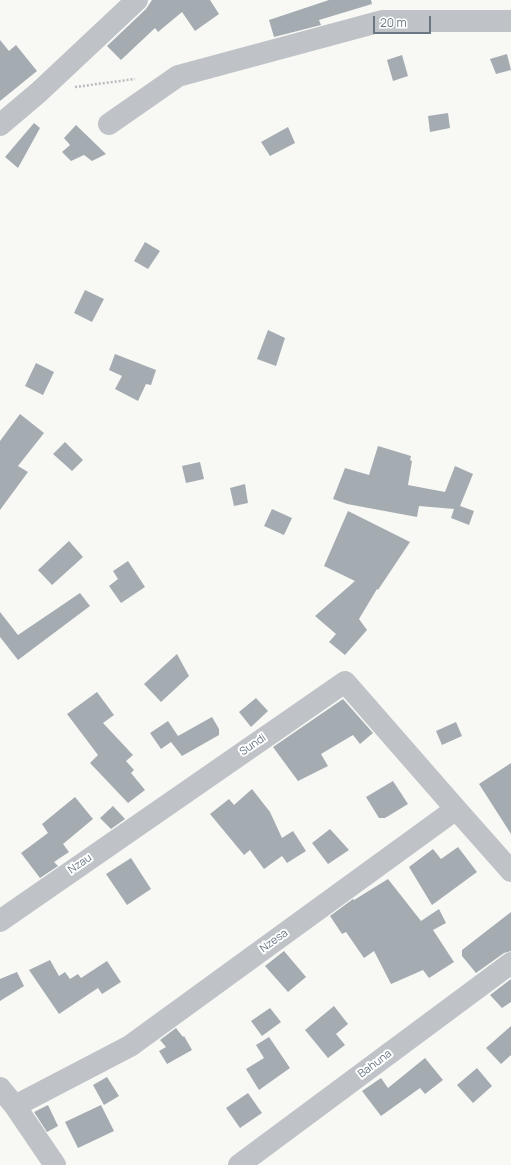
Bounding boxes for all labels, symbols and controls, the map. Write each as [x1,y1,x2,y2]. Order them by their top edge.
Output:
scale bar [375,8,433,34]
text: 20 m [380,14,407,31]
street label: Sundi [237,731,269,759]
street label: Nzau [66,851,94,877]
street label: Nzesa [257,926,291,956]
street label: Bahuna [356,1047,394,1081]

